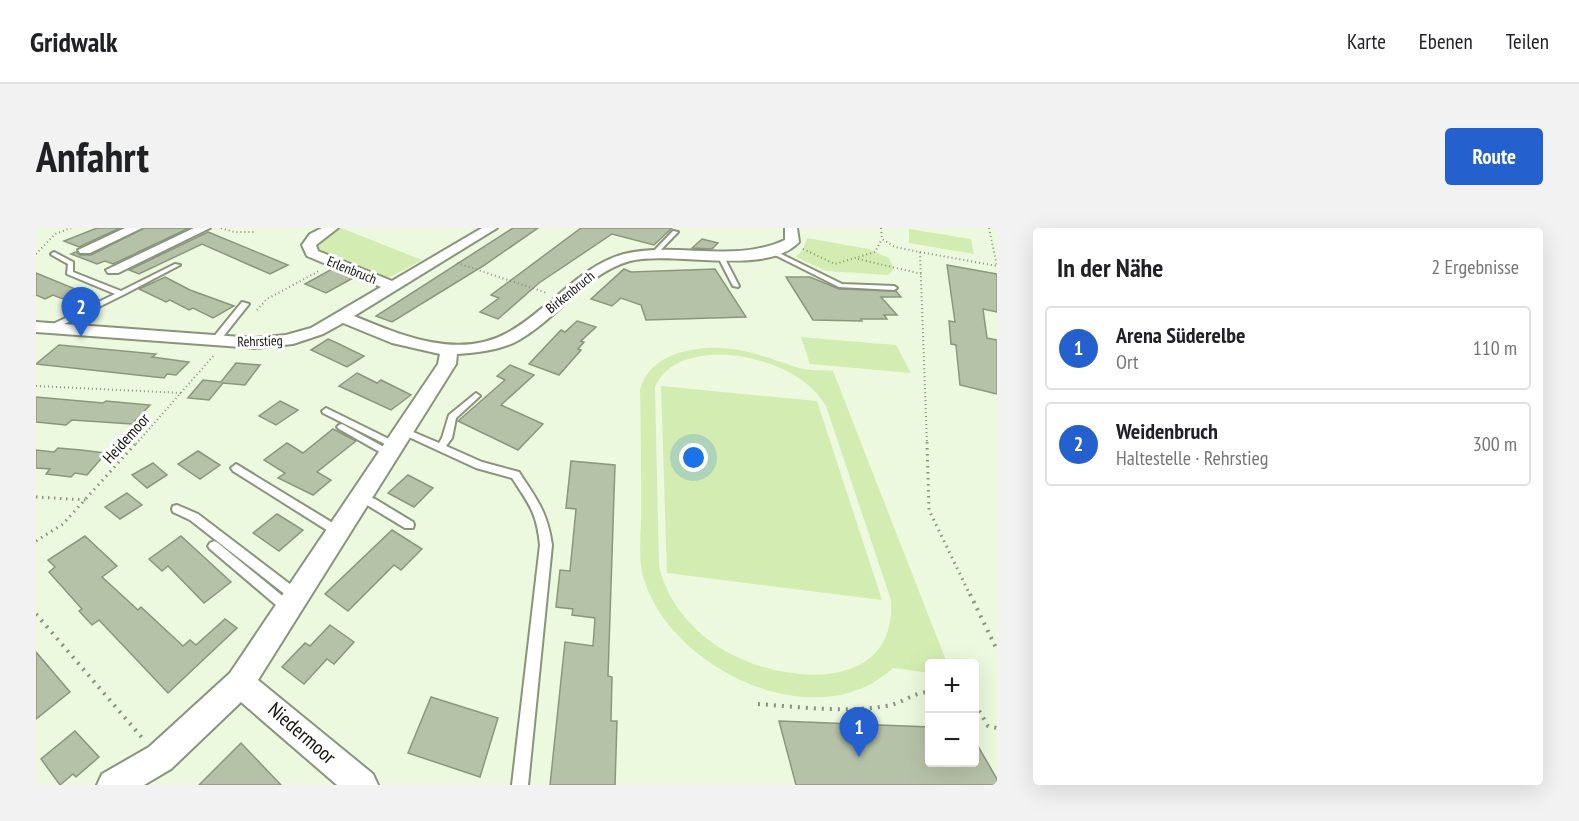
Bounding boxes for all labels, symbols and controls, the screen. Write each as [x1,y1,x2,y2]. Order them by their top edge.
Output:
text: Gridwalk [30,23,118,60]
text: Karte [1347,28,1386,55]
text: Ebenen [1419,28,1473,55]
text: Teilen [1506,28,1549,55]
button: Route [1445,128,1543,185]
text: Anfahrt [36,129,149,184]
text: In der Nähe [1057,251,1163,284]
street label: Erlenbruch [324,252,380,288]
text: 2 Ergebnisse [1431,254,1519,280]
street label: Birkenbruch [542,267,598,317]
pin: 2 [62,288,100,337]
text: Arena Süderelbe [1116,321,1245,349]
street label: Rehrstieg [237,331,283,351]
text: 1 [1074,335,1083,361]
text: 110 m [1473,335,1517,361]
text: Ort [1116,349,1138,375]
street label: Heidemoor [98,408,154,467]
text: Weidenbruch [1116,417,1218,445]
text: 2 [1074,431,1083,457]
text: 300 m [1473,431,1517,457]
your location [679,443,708,472]
text: Haltestelle · Rehrstieg [1116,445,1268,471]
map controls [925,659,979,767]
button: + [925,659,979,713]
street label: Niedermoor [263,696,342,770]
pin: 1 [840,708,878,757]
button: − [925,713,979,767]

